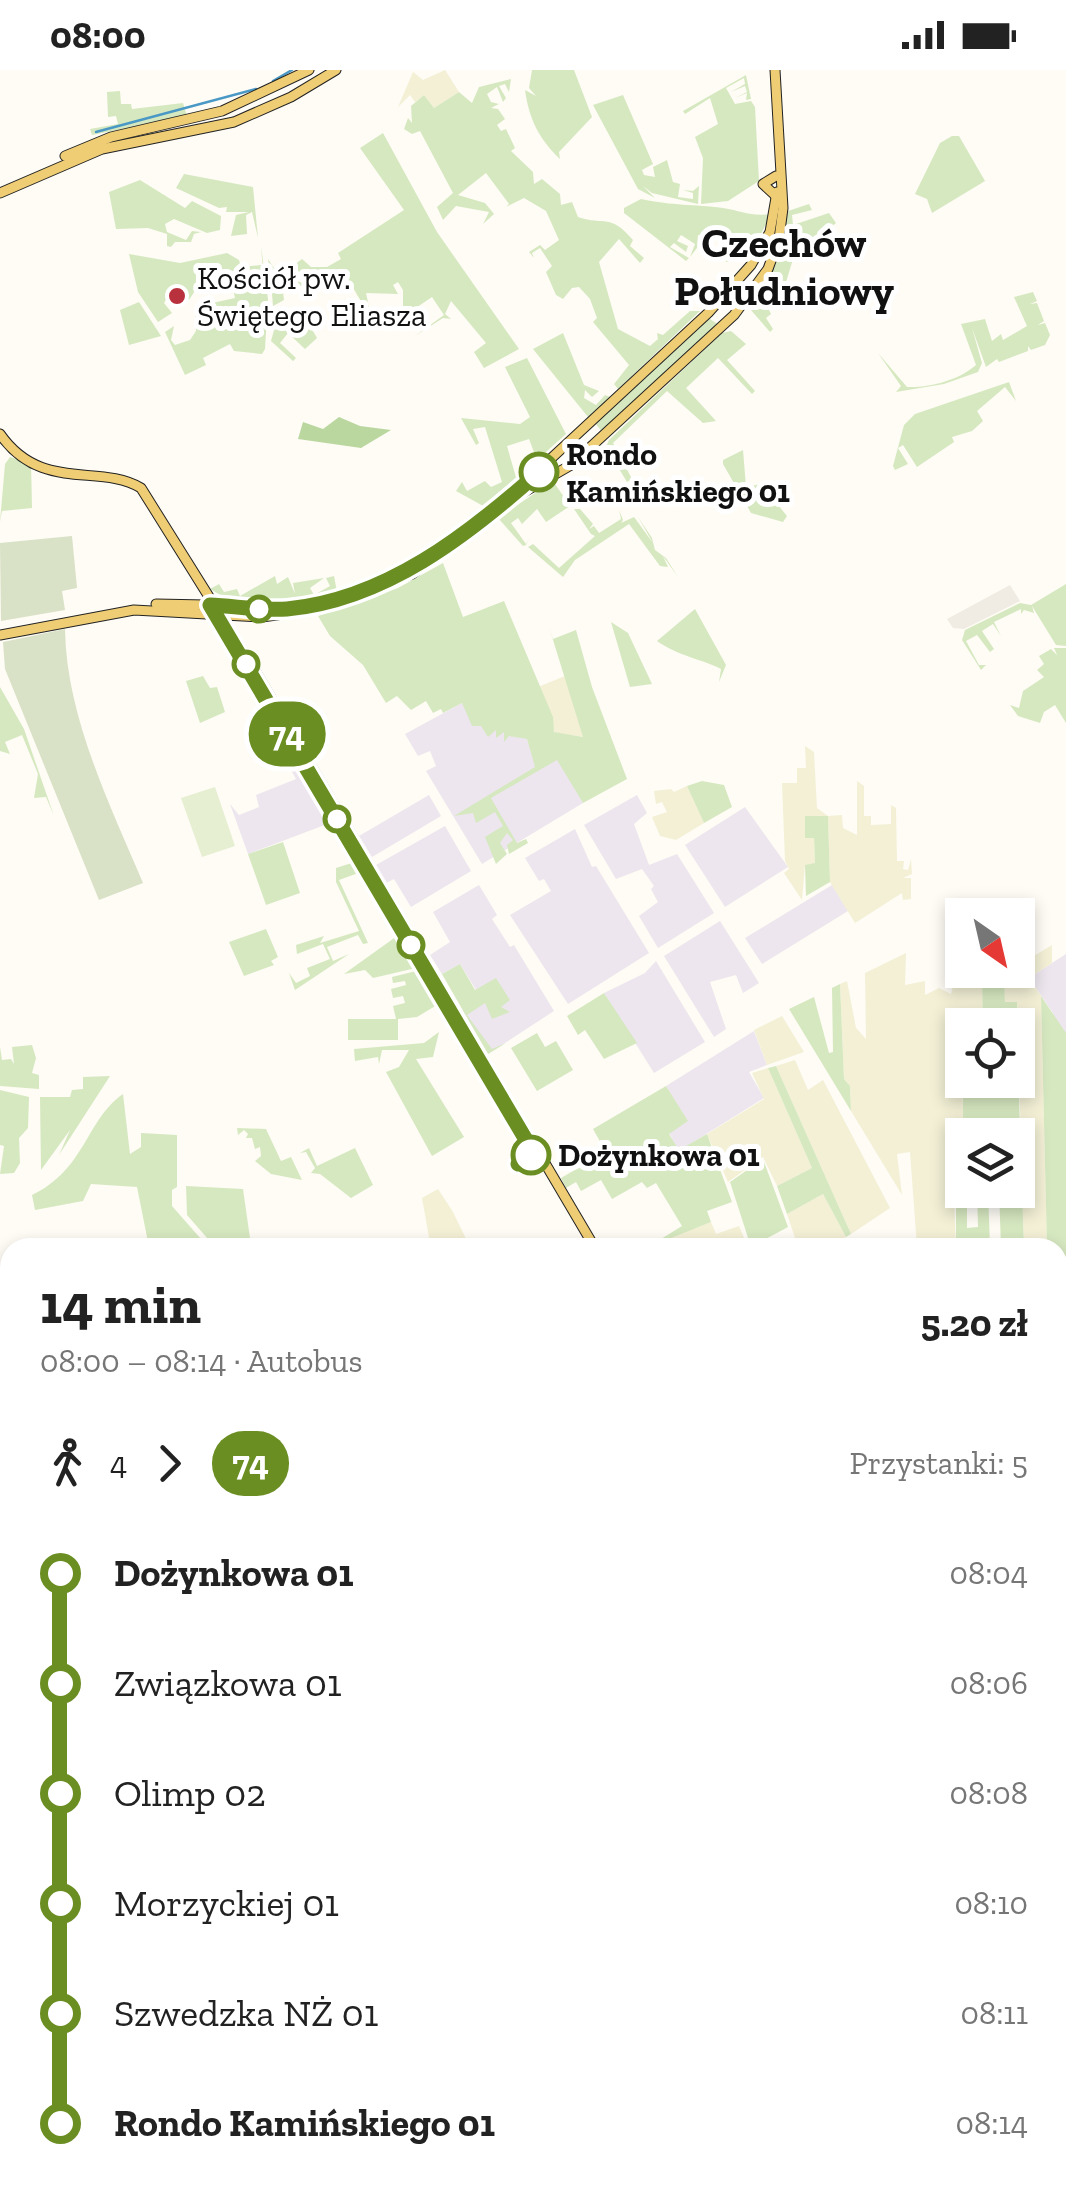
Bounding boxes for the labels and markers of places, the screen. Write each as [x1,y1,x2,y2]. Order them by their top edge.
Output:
place label: Kościół pw. Świętego Eliasza [197,259,427,334]
marker: Kościół pw. Świętego Eliasza [166,285,188,307]
place label: Rondo Kamińskiego 01 [566,435,790,510]
marker: Rondo Kamińskiego 01 [520,453,558,491]
unlabelled marker [246,596,272,622]
unlabelled marker [233,651,259,677]
unlabelled marker [324,806,350,832]
unlabelled marker [398,932,424,958]
marker: Dożynkowa 01 [512,1136,550,1174]
place label: Dożynkowa 01 [558,1136,760,1174]

